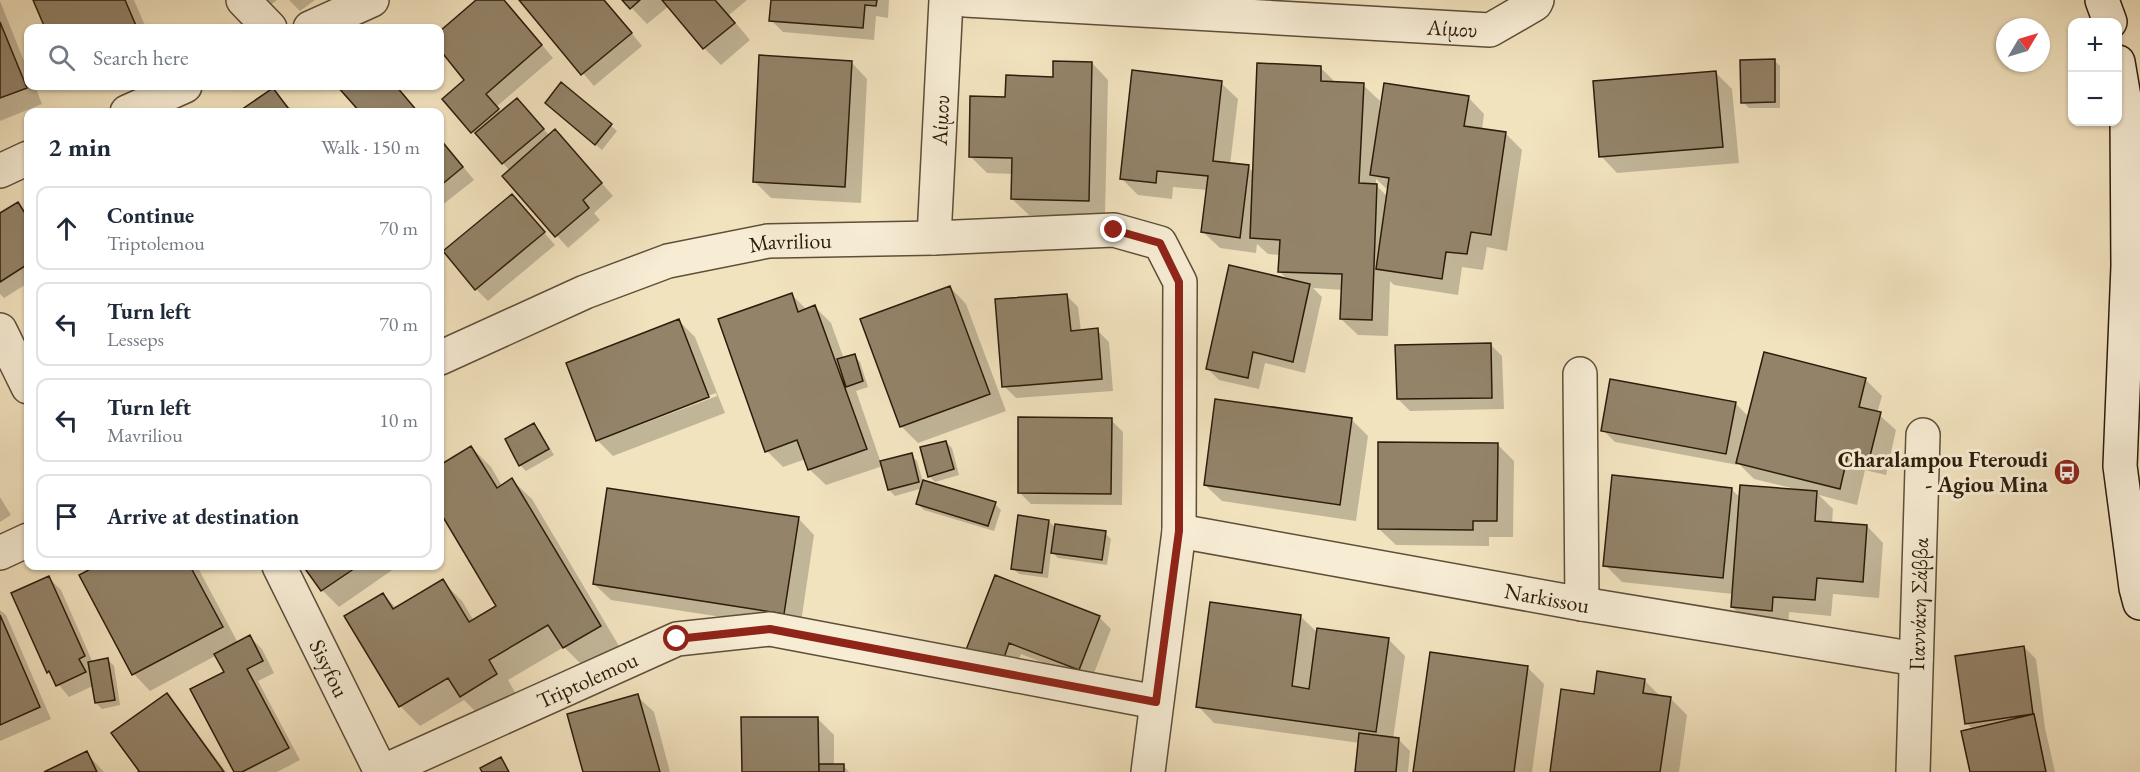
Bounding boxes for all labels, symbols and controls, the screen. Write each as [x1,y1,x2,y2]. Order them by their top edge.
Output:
street label: Αίμου [1425,12,1478,44]
north arrow [1996,18,2050,72]
map controls [2068,18,2122,126]
button: + [2068,18,2122,72]
search box [24,24,444,90]
icon: search [45,41,78,74]
text: Search here [93,43,188,72]
button: − [2068,72,2122,126]
street label: Αίμου [925,94,956,147]
text: 2 min [48,130,111,164]
text: Walk · 150 m [321,134,420,160]
text: Continue [107,201,194,230]
icon: ahead [50,212,83,245]
text: 70 m [379,215,418,241]
route end [1100,216,1126,242]
street label: Mavriliou [746,226,832,260]
text: Triptolemou [107,230,205,256]
text: Turn left [107,297,191,326]
icon: left [50,308,83,341]
text: 70 m [379,311,418,337]
text: Lesseps [107,326,164,352]
text: Turn left [107,393,191,422]
icon: left [50,404,83,437]
text: 10 m [379,407,418,433]
text: Mavriliou [107,422,183,448]
place label: Charalampou Fteroudi - Agiou Mina [1838,445,2049,499]
bus stop icon: Charalampou Fteroudi - Agiou Mina [2052,457,2082,487]
icon: arrive [50,500,83,533]
text: Arrive at destination [107,502,299,531]
street label: Γιαννάκη Σάββα [1902,536,1935,671]
street label: Narkissou [1502,576,1592,620]
route start [663,625,689,651]
street label: Sisyfou [303,635,356,703]
street label: Triptolemou [532,644,643,715]

